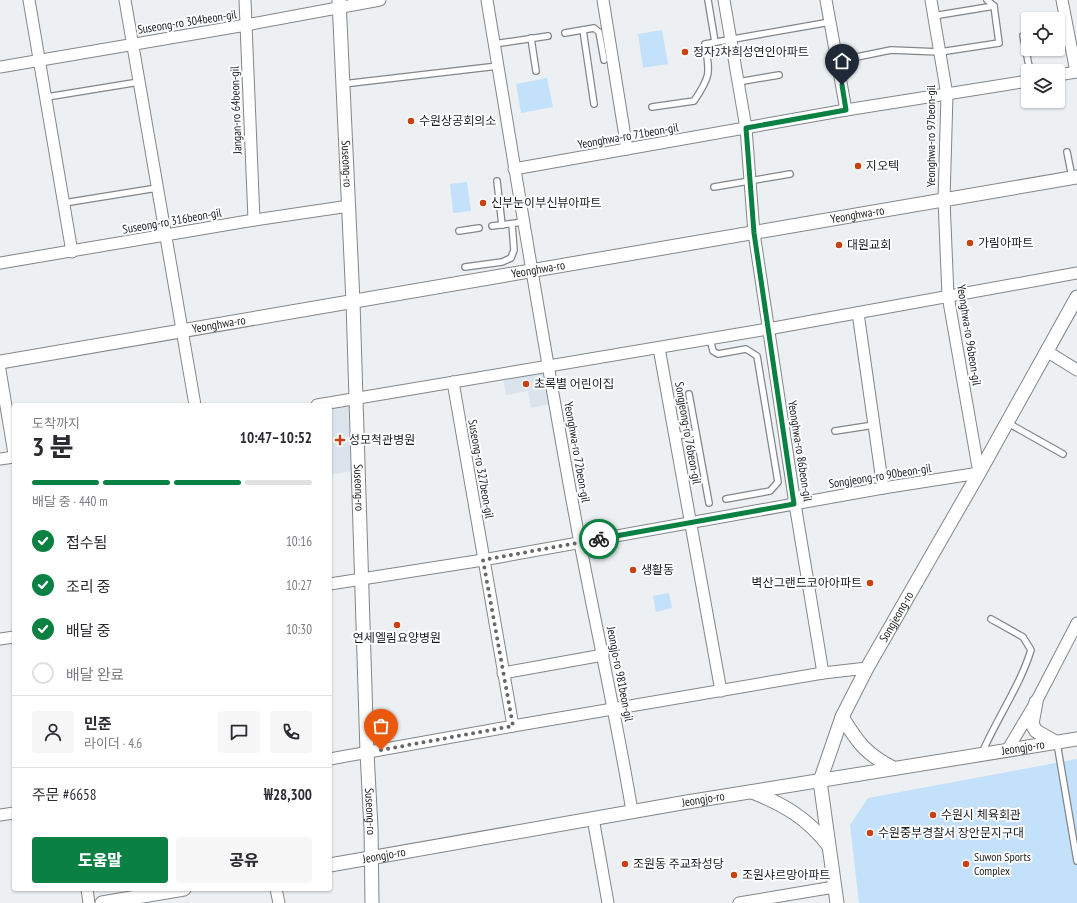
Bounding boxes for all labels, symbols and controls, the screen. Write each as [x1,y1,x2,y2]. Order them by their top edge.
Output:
street label: Suseong-ro 304beon-gil [136,6,238,37]
map controls [1021,12,1065,108]
button: locate [1021,12,1065,56]
place label: 정자2차희성연인아파트 [693,44,809,59]
pin [825,44,859,85]
marker: 정자2차희성연인아파트 [680,47,690,57]
icon: home [831,50,853,72]
button: layers [1021,64,1065,108]
street label: Jangan-ro 64beon-gil [226,66,245,155]
street label: Yeonghwa-ro 97beon-gil [923,85,938,187]
place label: 수원상공회의소 [419,113,496,128]
marker: 수원상공회의소 [406,116,416,126]
street label: Yeonghwa-ro 71beon-gil [576,119,680,152]
street label: Suseong-ro [339,140,356,188]
place label: 지오텍 [866,158,899,173]
marker: 지오텍 [853,161,863,171]
place label: 신부눈이부신뷰아파트 [491,195,601,210]
marker: 신부눈이부신뷰아파트 [478,198,488,208]
street label: Yeonghwa-ro [829,202,885,226]
street label: Suseong-ro 316beon-gil [121,204,223,237]
place label: 가림아파트 [978,235,1033,250]
place label: 대원교회 [847,237,891,252]
marker: 가림아파트 [965,238,975,248]
marker: 대원교회 [834,240,844,250]
street label: Yeonghwa-ro [510,257,566,281]
street label: Yeonghwa-ro 96beon-gil [954,283,985,387]
street label: Yeonghwa-ro [191,312,247,336]
place label: 초록별 어린이집 [534,376,614,391]
marker: 초록별 어린이집 [521,379,531,389]
street label: Songjeong-ro 76beon-gil [672,381,705,485]
street label: Yeonghwa-ro 86beon-gil [785,399,816,503]
street label: Yeonghwa-ro 72beon-gil [561,400,594,504]
text: 도착까지 [32,415,80,432]
street label: Suseong-ro 327beon-gil [465,418,498,520]
text: 10:47–10:52 [240,428,312,447]
text: 3 분 [32,430,74,463]
place label: 성모척관병원 [349,432,415,447]
marker: 성모척관병원 [334,434,346,446]
street label: Songjeong-ro 90beon-gil [828,460,933,491]
street label: Suseong-ro [351,464,367,511]
text: 배달 중 · 440 m [32,493,108,510]
courier [579,519,619,559]
icon: bike [588,528,610,550]
icon: check [32,530,54,552]
text: 접수됨 [66,533,107,552]
text: 10:16 [286,533,312,550]
place label: 생활동 [641,562,674,577]
marker: 생활동 [628,565,638,575]
icon: check [32,574,54,596]
place label: 벽산그랜드코아아파트 [752,575,862,590]
text: 조리 중 [66,577,111,596]
text: 10:27 [286,577,312,594]
marker: 벽산그랜드코아아파트 [865,578,875,588]
street label: Songjeong-ro [876,588,916,644]
icon: check [32,618,54,640]
marker: 연세엘림요양병원 [392,620,402,630]
text: 배달 중 [66,621,111,640]
text: 10:30 [286,621,312,638]
street label: Jeongjo-ro 981beon-gil [604,624,637,723]
place label: 연세엘림요양병원 [353,630,441,645]
text: 배달 완료 [66,665,124,684]
pin [364,709,398,750]
button: person [32,711,74,753]
button: chat [218,711,260,753]
button: phone [270,711,312,753]
text: 민준 [84,714,112,733]
icon: bag [370,715,392,737]
text: 라이더 · 4.6 [84,735,142,752]
street label: Jeongjo-ro [1000,736,1046,758]
text: 주문 #6658 [32,785,97,804]
text: ₩28,300 [264,785,312,804]
street label: Suseong-ro [362,788,379,835]
street label: Jeongjo-ro [680,788,726,810]
place label: 수원시 체육회관 [941,807,1021,822]
marker: 수원시 체육회관 [928,810,938,820]
place label: 수원중부경찰서 장안문지구대 [878,825,1024,840]
marker: 수원중부경찰서 장안문지구대 [865,828,875,838]
button: 도움말 [32,837,168,883]
button: 공유 [176,837,312,883]
street label: Jeongjo-ro [361,844,407,866]
place label: Suwon Sports Complex [974,849,1031,878]
place label: 조원동 주교좌성당 [633,856,724,871]
marker: 조원동 주교좌성당 [620,859,630,869]
marker: Suwon Sports Complex [961,859,971,869]
place label: 조원샤르망아파트 [742,867,830,882]
marker: 조원샤르망아파트 [729,870,739,880]

